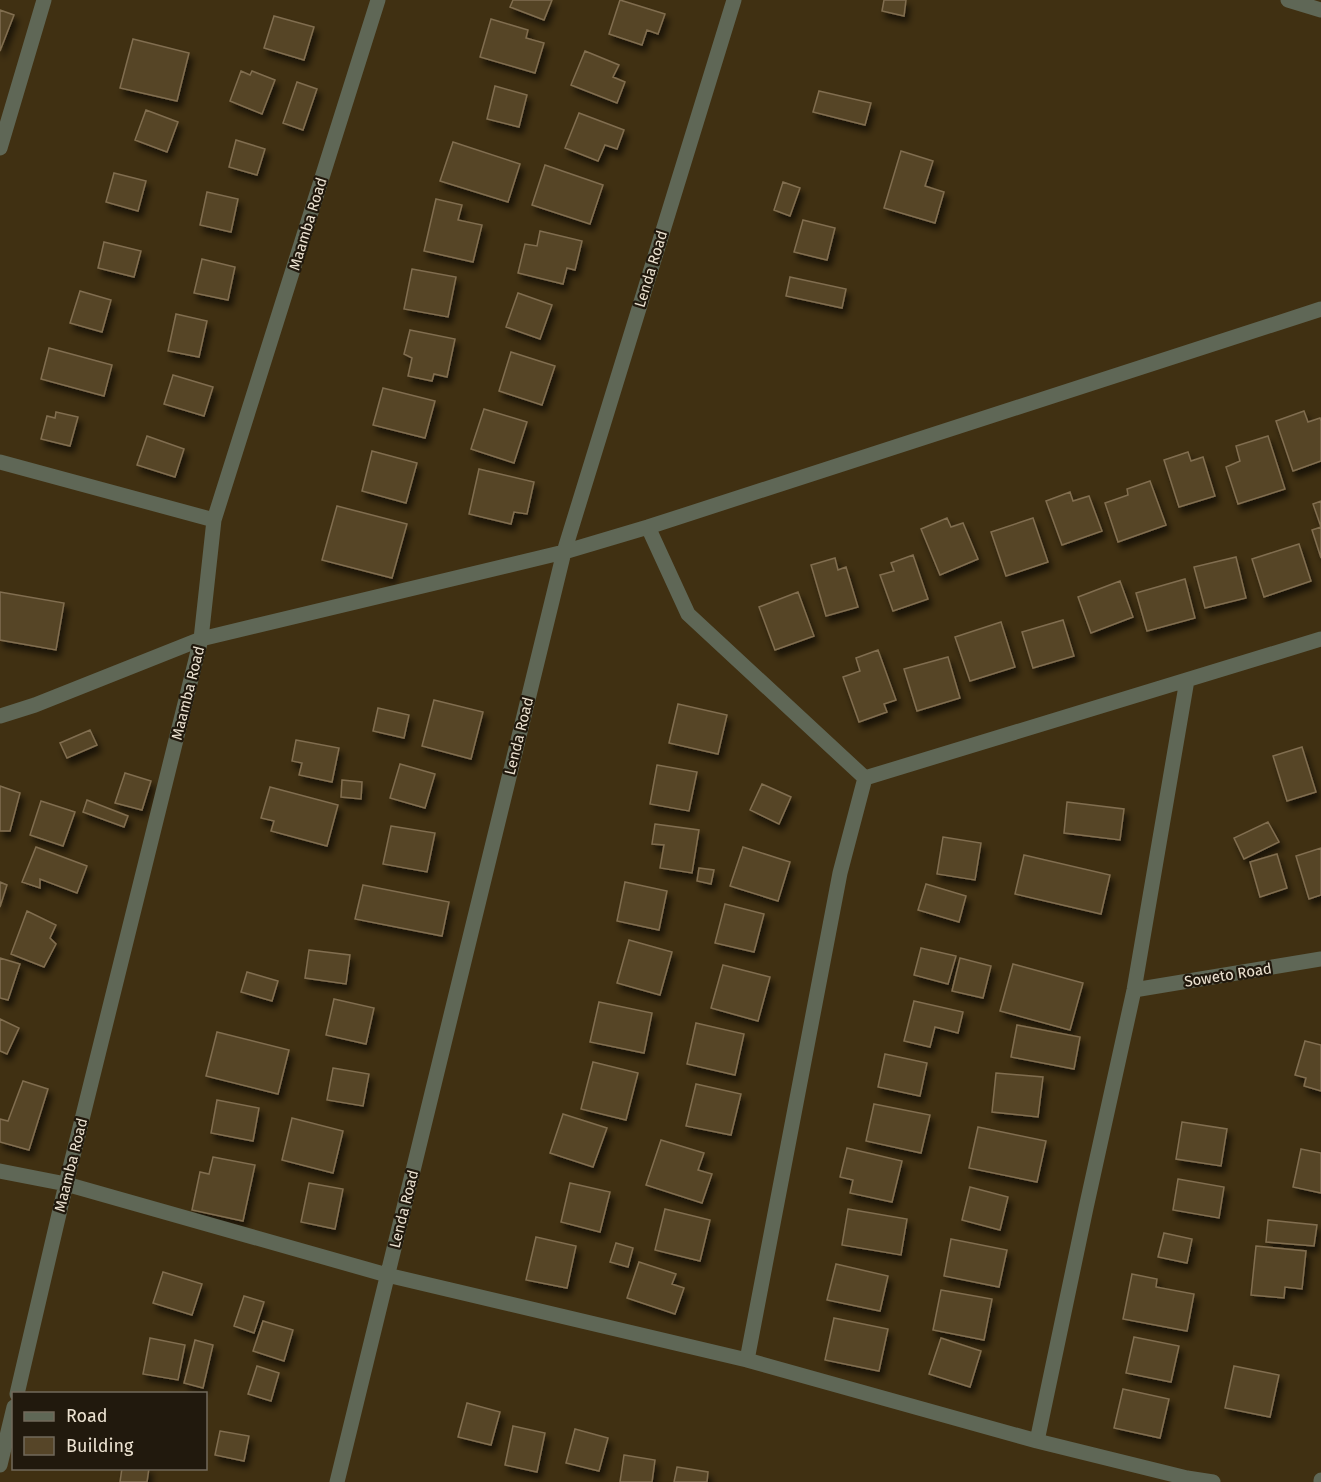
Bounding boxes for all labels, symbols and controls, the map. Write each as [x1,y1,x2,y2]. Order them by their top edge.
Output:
street label: Maamba Road [285,175,331,273]
street label: Lenda Road [631,228,671,310]
street label: Maamba Road [168,644,208,742]
street label: Lenda Road [501,695,537,777]
street label: Soweto Road [1183,959,1273,991]
street label: Maamba Road [51,1116,91,1214]
street label: Lenda Road [386,1168,422,1250]
legend [12,1392,207,1470]
text: Road [66,1405,108,1427]
text: Building [66,1435,134,1457]

